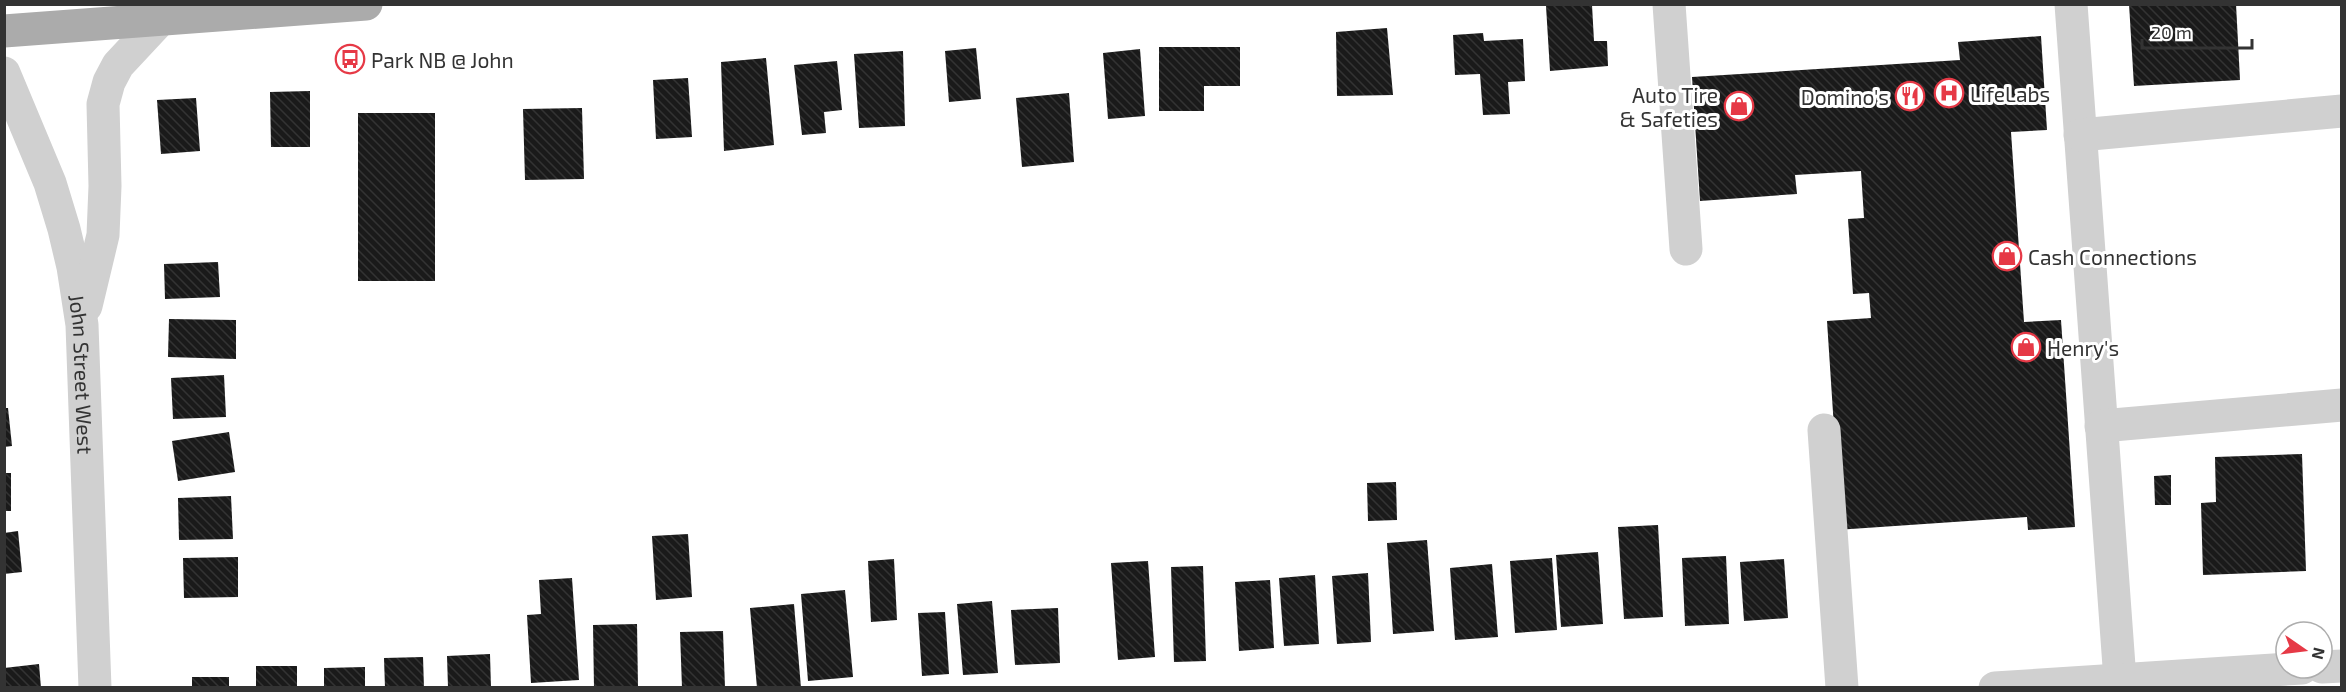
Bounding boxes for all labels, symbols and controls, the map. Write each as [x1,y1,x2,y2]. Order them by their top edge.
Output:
scale bar [2142,12,2252,50]
text: 20 m [2151,21,2192,43]
bus stop icon: Park NB @ John [334,43,366,75]
place label: Park NB @ John [371,47,514,72]
hospital icon: LifeLabs [1933,77,1965,109]
restaurant icon: Domino's [1894,80,1926,112]
place label: LifeLabs [1970,81,2050,106]
place label: Auto Tire & Safeties [1620,82,1718,131]
place label: Domino's [1801,84,1889,109]
shop icon: Auto Tire & Safeties [1723,90,1755,122]
shop icon: Cash Connections [1991,240,2023,272]
place label: Cash Connections [2028,244,2197,269]
street label: John Street West [65,292,99,455]
shop icon: Henry's [2010,331,2042,363]
place label: Henry's [2047,335,2119,360]
north arrow [2274,620,2334,680]
text: N [2308,646,2330,662]

